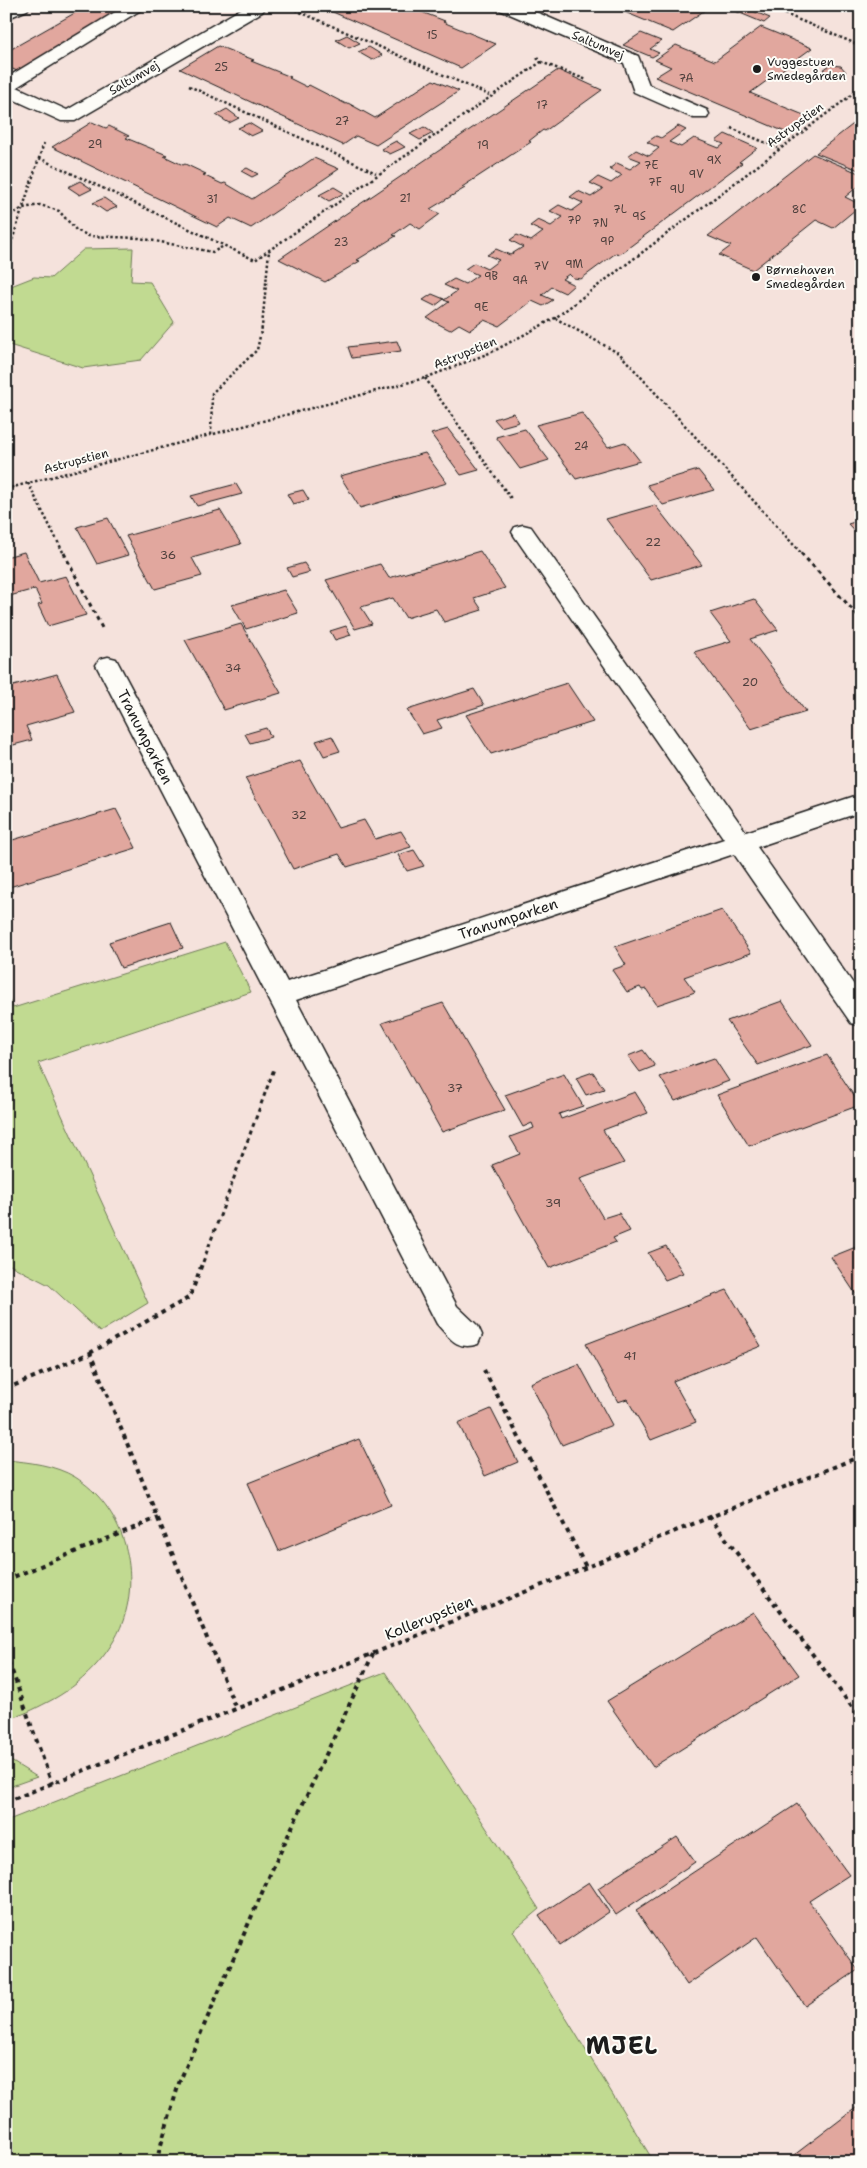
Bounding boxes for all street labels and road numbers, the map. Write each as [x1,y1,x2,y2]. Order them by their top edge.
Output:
street label: Saltumvej [569,27,627,63]
street label: Saltumvej [106,57,162,99]
street label: Astrupstien [763,99,827,151]
street label: Astrupstien [431,333,499,373]
street label: Astrupstien [42,445,110,477]
street label: Tranumparken [113,686,177,788]
street label: Tranumparken [456,893,560,945]
street label: Kollerupstien [382,1591,476,1645]

